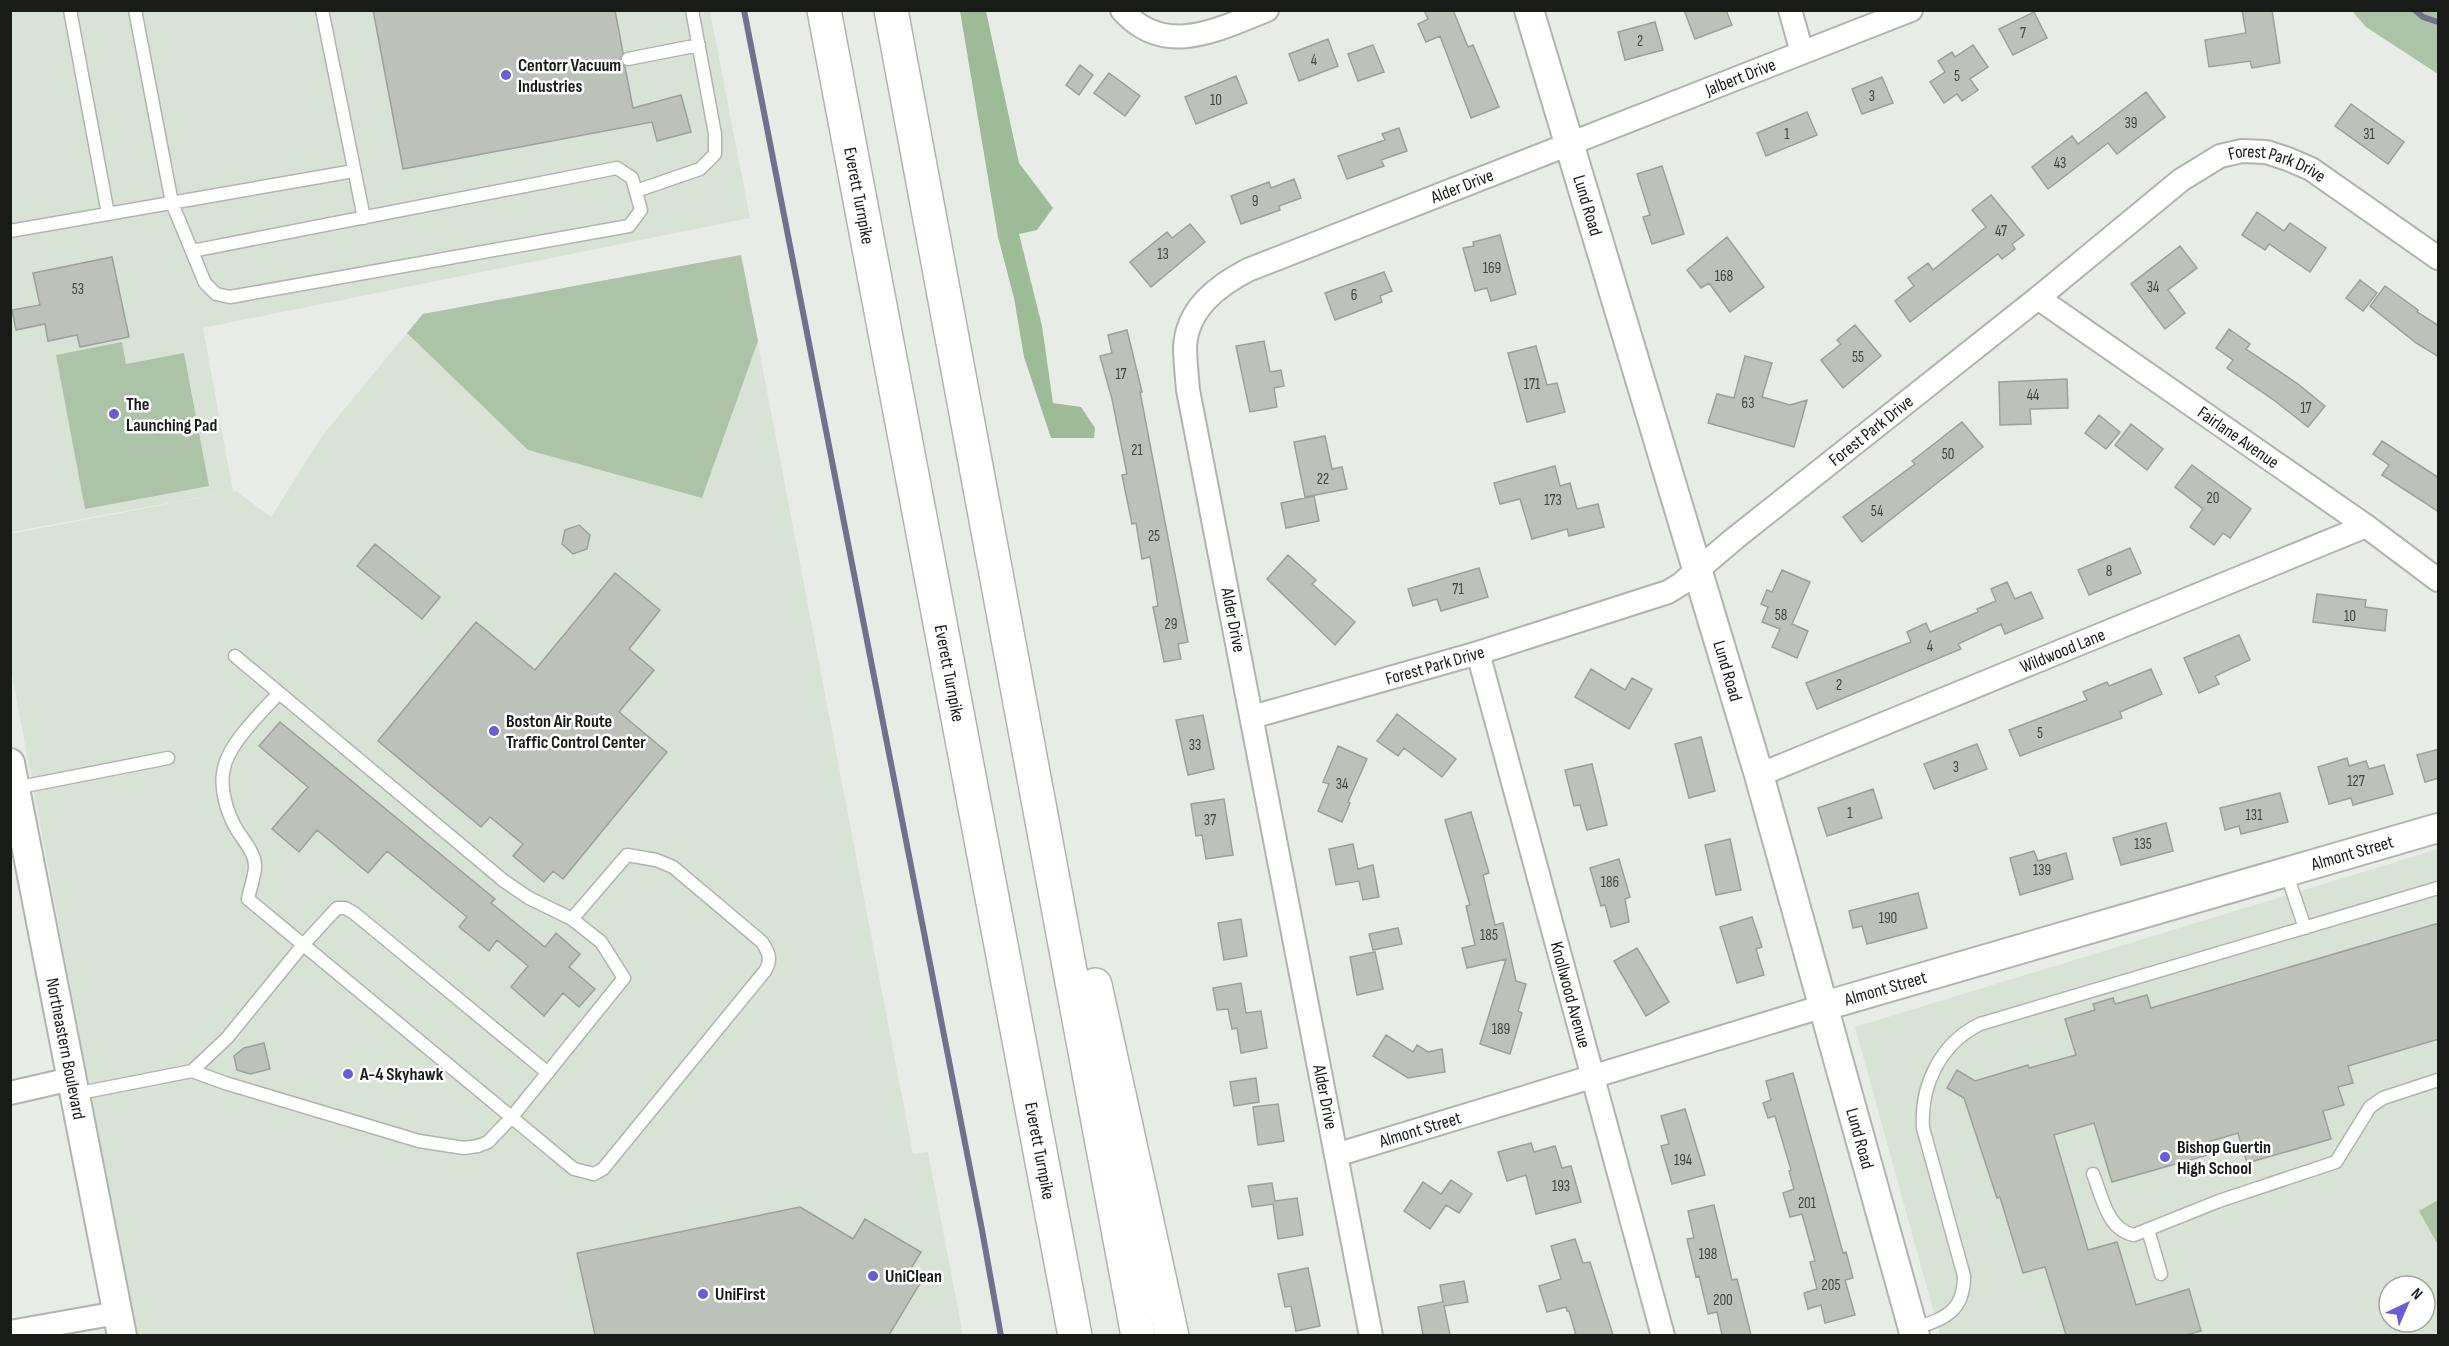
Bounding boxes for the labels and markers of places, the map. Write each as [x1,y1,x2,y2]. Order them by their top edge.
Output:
place label: Centorr Vacuum Industries [518,55,621,97]
marker: Centorr Vacuum Industries [499,68,513,82]
place label: The Launching Pad [126,394,217,436]
marker: The Launching Pad [107,407,121,421]
place label: Boston Air Route Traffic Control Center [506,711,646,753]
marker: Boston Air Route Traffic Control Center [487,724,501,738]
place label: A-4 Skyhawk [359,1064,444,1085]
marker: A-4 Skyhawk [341,1067,355,1081]
place label: Bishop Guertin High School [2177,1137,2271,1179]
marker: Bishop Guertin High School [2158,1150,2172,1164]
place label: UniClean [885,1266,942,1287]
marker: UniClean [866,1269,880,1283]
place label: UniFirst [715,1284,766,1305]
marker: UniFirst [696,1287,710,1301]

